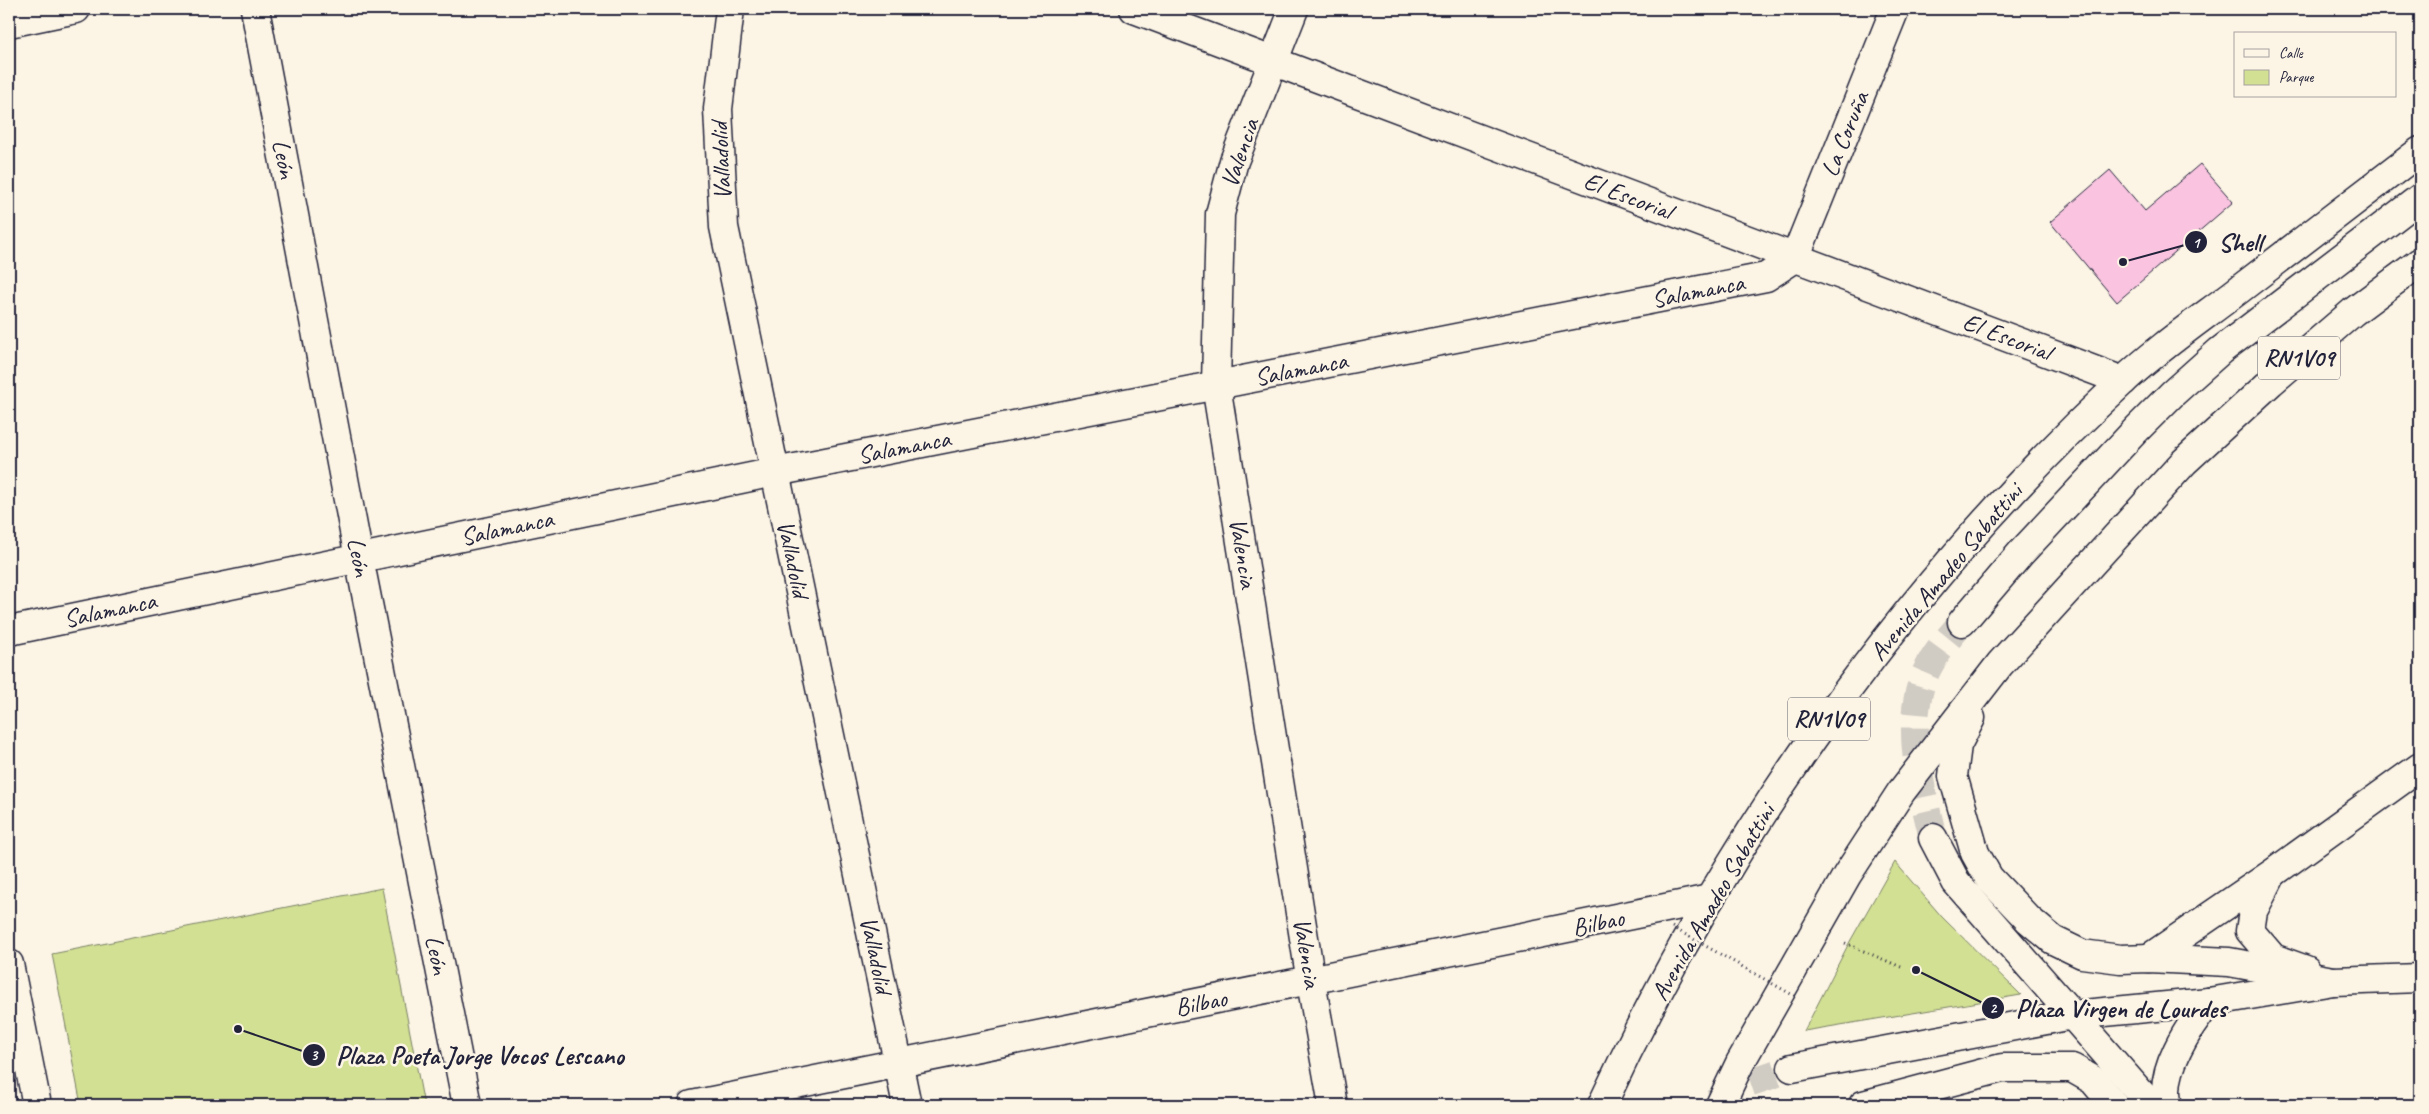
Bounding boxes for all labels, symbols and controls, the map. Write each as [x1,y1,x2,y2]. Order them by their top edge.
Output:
legend [2234,32,2396,98]
text: Calle [2279,44,2304,63]
text: Parque [2279,68,2315,87]
street label: La Coruña [1814,85,1877,181]
street label: Valencia [1213,113,1267,192]
street label: Valladolid [703,117,739,201]
street label: León [265,137,304,182]
street label: El Escorial [1579,165,1681,229]
callout: Shell [2184,222,2272,263]
text: Shell [2218,226,2267,259]
text: 1 [2193,234,2202,253]
street label: Salamanca [1649,266,1749,316]
street label: El Escorial [1958,306,2060,370]
road number: RN1V09 [2258,336,2340,379]
street label: Salamanca [1252,344,1352,394]
street label: Salamanca [855,422,955,472]
street label: Avenida Amadeo Sabattini [1862,474,2032,667]
street label: Salamanca [458,502,558,553]
street label: Valencia [1222,516,1265,592]
street label: Valladolid [769,518,818,604]
street label: León [340,535,379,580]
street label: Salamanca [61,584,161,635]
road number: RN1V09 [1788,698,1870,741]
street label: Avenida Amadeo Sabattini [1644,795,1784,1006]
street label: Bilbao [1569,902,1628,944]
street label: Valladolid [852,914,901,1000]
street label: Valencia [1286,916,1329,992]
street label: León [418,933,457,978]
street label: Bilbao [1172,982,1231,1024]
callout: Plaza Virgen de Lourdes [1981,987,2236,1028]
text: Plaza Virgen de Lourdes [2016,992,2229,1025]
text: 2 [1990,999,1998,1018]
callout: Plaza Poeta Jorge Vocos Lescano [302,1035,633,1076]
text: Plaza Poeta Jorge Vocos Lescano [336,1039,625,1072]
text: 3 [311,1046,319,1065]

